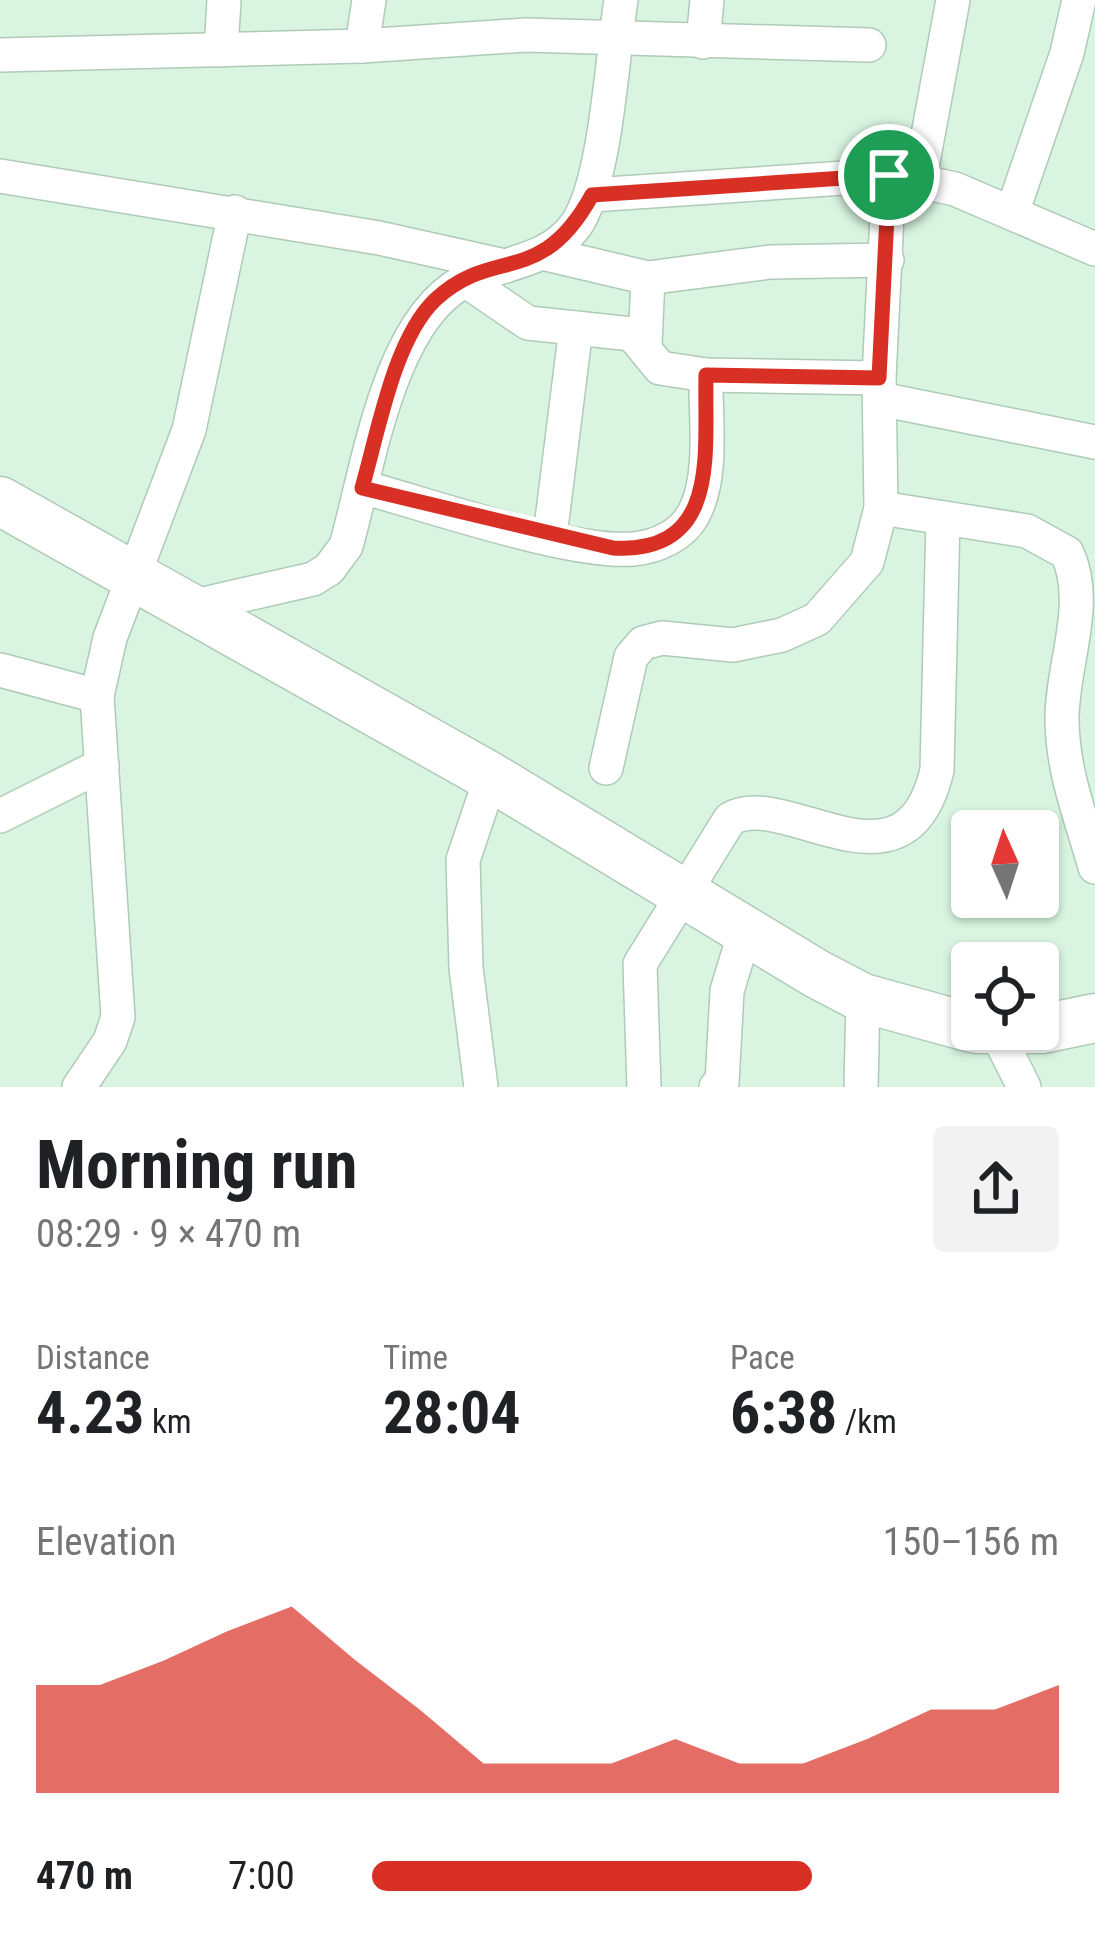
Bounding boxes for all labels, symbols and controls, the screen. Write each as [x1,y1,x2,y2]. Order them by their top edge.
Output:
pin [838,124,940,226]
icon: arrive [856,142,922,208]
north arrow [951,810,1059,918]
map controls [951,810,1059,1050]
button: locate [951,942,1059,1050]
button: share [933,1126,1059,1252]
text: Morning run [36,1127,358,1204]
text: 08:29 · 9 × 470 m [36,1211,301,1257]
text: Distance [36,1338,150,1377]
text: Time [383,1338,448,1377]
text: Pace [730,1338,795,1377]
text: 4.23 [36,1377,144,1448]
text: 28:04 [383,1377,521,1448]
text: 6:38 [730,1377,837,1448]
text: km [144,1402,192,1441]
text: /km [837,1402,897,1441]
text: Elevation [36,1519,176,1565]
text: 150–156 m [883,1519,1059,1565]
text: 470 m [36,1853,133,1899]
text: 7:00 [228,1853,295,1899]

